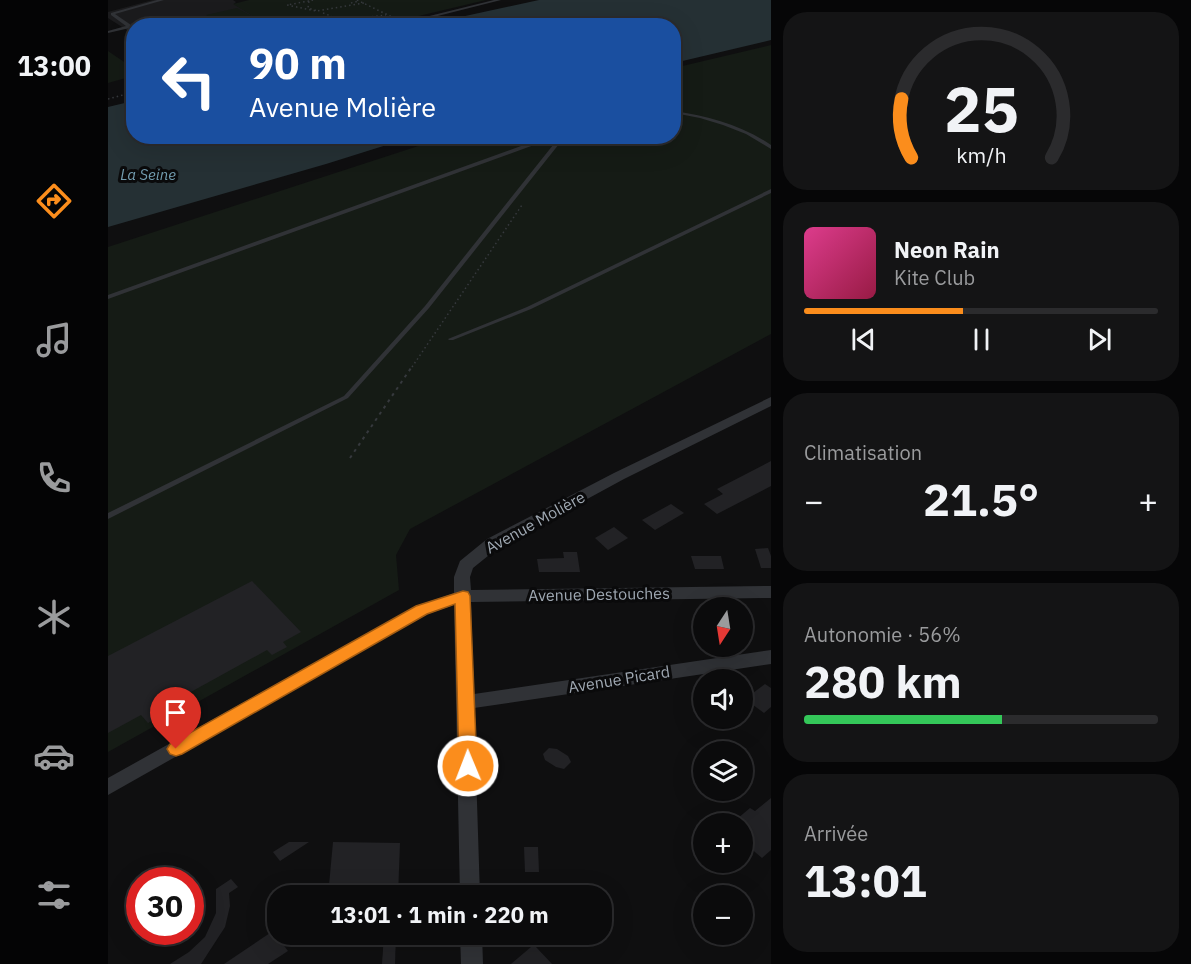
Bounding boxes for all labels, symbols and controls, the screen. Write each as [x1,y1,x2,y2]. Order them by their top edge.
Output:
text: 90 m [249,36,347,91]
icon: left [150,42,228,120]
text: 13:00 [17,48,91,83]
text: 25 [944,68,1018,149]
text: Avenue Molière [249,89,436,124]
text: km/h [956,142,1006,170]
water label: La Seine [120,165,176,184]
icon: directions [33,180,75,222]
text: Neon Rain [894,235,1000,264]
text: Kite Club [894,264,975,291]
icon: music [33,319,75,361]
icon: previous [847,323,880,356]
icon: pause [965,323,998,356]
icon: next [1083,323,1116,356]
text: Climatisation [804,439,922,466]
icon: phone [33,457,75,499]
text: 21.5° [923,470,1039,528]
text: − [804,479,824,522]
text: + [1138,479,1158,522]
street label: Avenue Molière [482,486,589,558]
street label: Avenue Destouches [528,583,670,605]
icon: climate [33,596,75,638]
north arrow [693,597,753,657]
map controls [693,597,753,945]
text: Autonomie · 56% [804,621,961,648]
text: 280 km [804,652,962,710]
street label: Avenue Picard [567,661,671,697]
button: sound [693,669,753,729]
pin [150,687,201,749]
icon: arrive [159,696,192,729]
position arrow [436,734,500,798]
icon: car [33,735,75,777]
button: layers [693,741,753,801]
button: + [693,813,753,873]
text: Arrivée [804,820,868,847]
text: 13:01 [804,851,927,909]
speed limit sign: 30 [126,867,204,945]
icon: filters [33,874,75,916]
button: − [693,885,753,945]
text: 13:01 · 1 min · 220 m [330,900,549,929]

